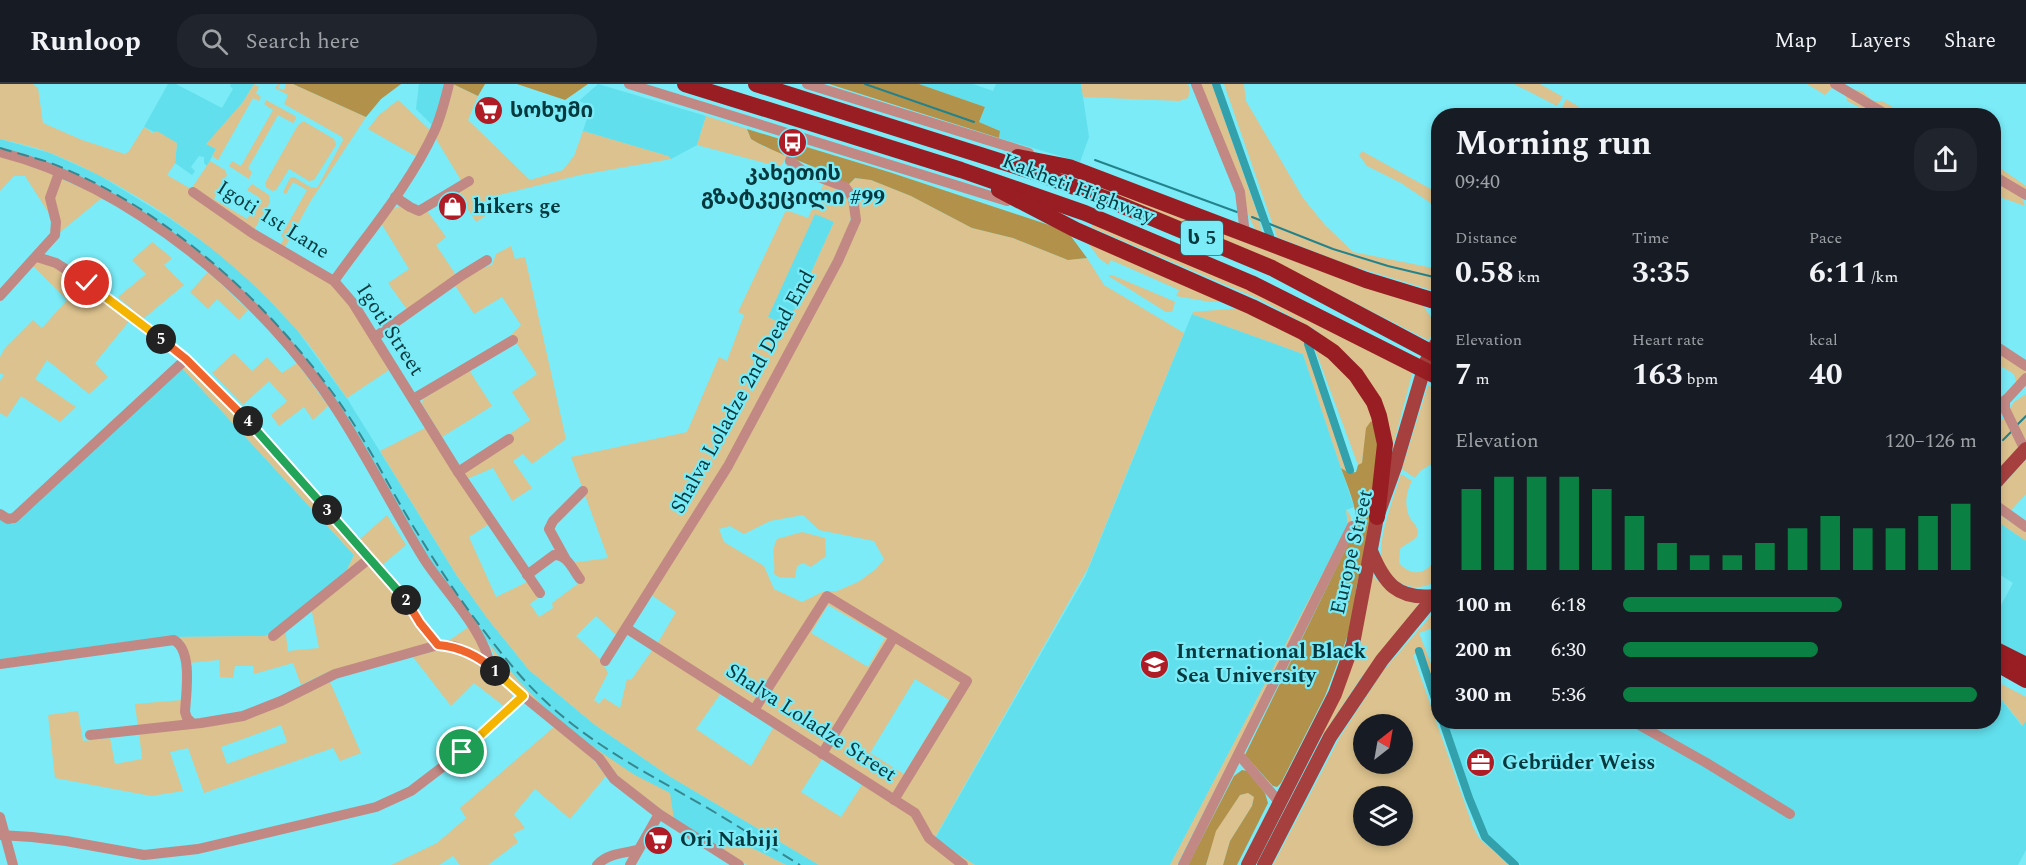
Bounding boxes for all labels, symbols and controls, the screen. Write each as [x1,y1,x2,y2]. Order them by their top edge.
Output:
search box [177,14,597,68]
text: Runloop [30,20,141,63]
icon: search [198,25,231,58]
text: Search here [246,25,360,58]
text: Map [1775,25,1817,57]
text: Layers [1850,25,1911,57]
text: Share [1944,25,1996,57]
supermarket icon: სოხუმი [473,95,505,127]
place label: სოხუმი [510,95,593,127]
text: Morning run [1455,119,1652,169]
bus stop icon: კახეთის გზატკეცილი #99 [777,127,809,159]
button: share [1914,128,1977,191]
street label: Kakheti Highway [997,145,1160,233]
place label: კახეთის გზატკეცილი #99 [701,158,885,214]
text: 09:40 [1455,167,1500,197]
street label: Igoti 1st Lane [210,173,336,267]
shop icon: hikers ge [436,191,468,223]
place label: hikers ge [473,191,561,223]
road number: ს 5 [1181,221,1223,255]
text: Distance [1455,226,1517,250]
text: Time [1632,226,1669,250]
text: Pace [1809,226,1842,250]
text: 0.58 [1455,250,1514,296]
text: 3:35 [1632,250,1691,296]
text: 6:11 [1809,250,1868,296]
pin [61,257,112,308]
street label: Shalva Loladze 2nd Dead End [662,264,824,520]
text: km [1514,265,1540,289]
text: /km [1868,265,1898,289]
icon: check [70,266,103,299]
street label: Igoti Street [348,277,432,383]
pin: 5 [146,324,176,354]
text: 5 [157,327,165,351]
text: Elevation [1455,328,1522,352]
text: Heart rate [1632,328,1704,352]
text: kcal [1809,328,1838,352]
text: 7 [1455,352,1472,398]
text: 163 [1632,352,1683,398]
text: 40 [1809,352,1843,398]
text: m [1472,367,1490,391]
text: bpm [1683,367,1718,391]
pin: 4 [233,406,263,436]
text: 4 [244,409,252,433]
text: Elevation [1455,426,1539,456]
text: 120–126 m [1885,426,1977,456]
street label: Europe Street [1322,486,1382,618]
pin: 3 [312,495,342,525]
text: 3 [323,498,331,522]
pin: 2 [391,585,421,615]
text: 2 [402,588,410,612]
text: 100 m [1455,590,1512,620]
text: 6:18 [1551,590,1586,620]
text: 200 m [1455,635,1512,665]
text: 6:30 [1551,635,1586,665]
place label: International Black Sea University [1176,636,1367,692]
school or university icon: International Black Sea University [1139,648,1171,680]
pin: 1 [480,656,510,686]
street label: Shalva Loladze Street [719,656,903,790]
text: 1 [491,659,499,683]
text: 300 m [1455,680,1512,710]
text: 5:36 [1551,680,1586,710]
north arrow [1353,714,1413,774]
map controls [1353,714,1413,846]
pin [436,726,487,777]
icon: arrive [445,735,478,768]
office icon: Gebrüder Weiss [1465,747,1497,779]
place label: Gebrüder Weiss [1502,747,1656,779]
button: layers [1353,786,1413,846]
supermarket icon: Ori Nabiji [643,824,675,856]
place label: Ori Nabiji [680,824,779,856]

